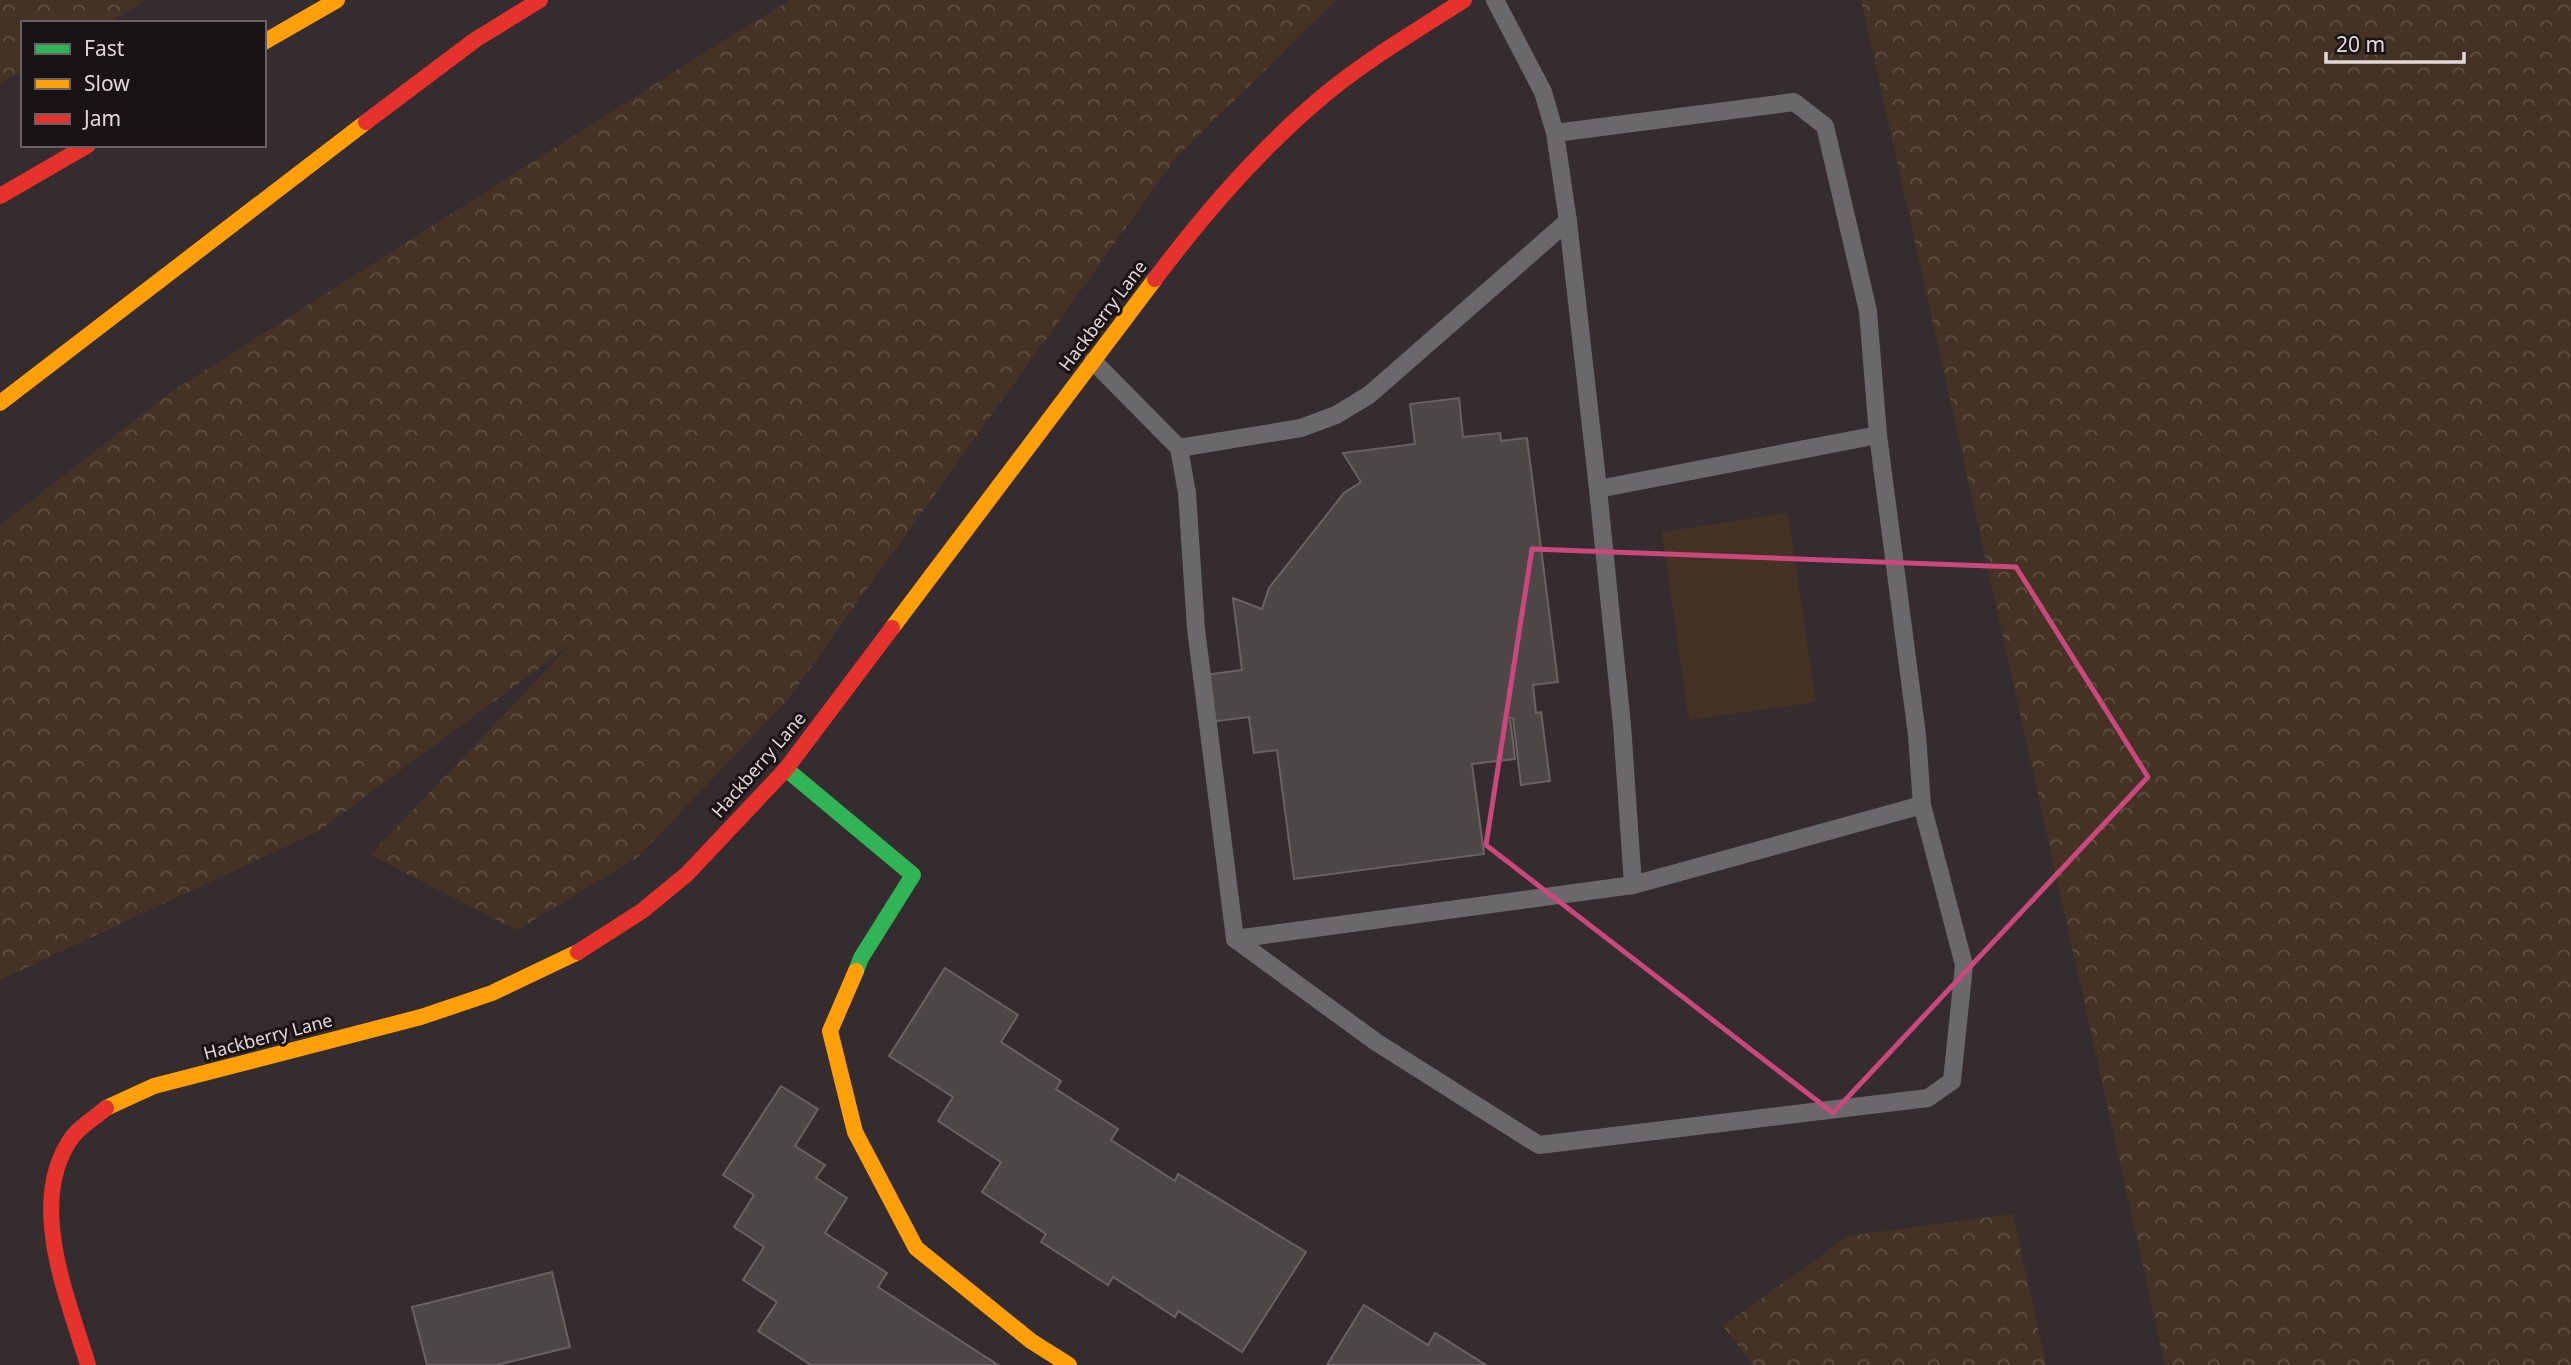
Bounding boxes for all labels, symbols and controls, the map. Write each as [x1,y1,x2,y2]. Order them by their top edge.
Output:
legend [21,21,266,147]
scale bar [2326,21,2464,65]
text: 20 m [2336,30,2385,58]
text: Fast [84,34,125,62]
text: Slow [84,69,130,97]
text: Jam [82,104,121,132]
street label: Hackberry Lane [1053,255,1152,376]
street label: Hackberry Lane [706,706,811,822]
street label: Hackberry Lane [201,1007,335,1065]

